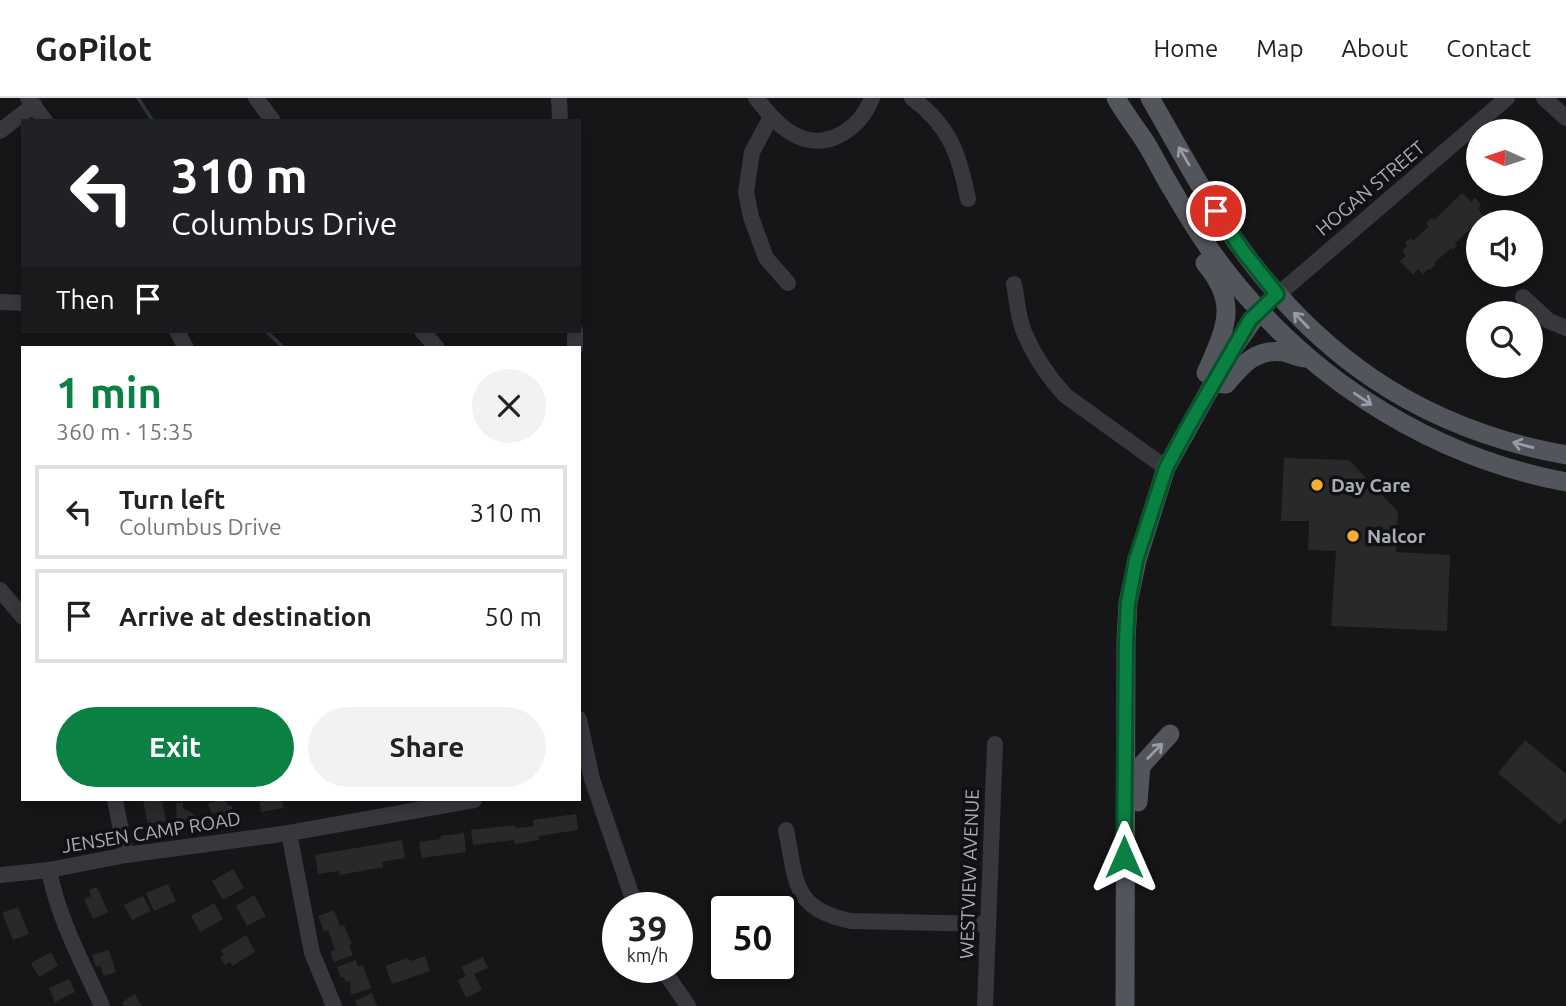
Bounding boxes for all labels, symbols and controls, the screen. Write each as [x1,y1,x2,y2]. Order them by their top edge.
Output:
text: GoPilot [35,30,152,67]
text: Home [1153,35,1218,62]
text: Map [1256,35,1303,62]
text: About [1341,35,1408,62]
text: Contact [1446,35,1531,62]
north arrow [1466,119,1544,196]
map controls [1466,119,1543,378]
street label: HOGAN STREET [1311,136,1429,240]
icon: left [56,147,147,238]
text: 310 m [171,147,308,202]
one-way arrow [1177,147,1191,167]
pin [1186,181,1246,241]
icon: arrive [1197,192,1235,230]
text: Columbus Drive [171,205,397,241]
button: sound [1466,210,1543,287]
icon: arrive [129,280,167,318]
text: Then [56,285,115,314]
button: search [1466,301,1543,378]
one-way arrow [1292,312,1309,329]
text: 1 min [56,369,162,416]
button: close [472,369,546,443]
one-way arrow [1353,392,1372,406]
text: 360 m · 15:35 [56,419,194,444]
one-way arrow [1513,438,1535,451]
place label: Day Care [1331,474,1411,496]
marker: Day Care [1309,477,1325,493]
text: Turn left [119,485,225,514]
icon: left [60,493,98,531]
text: 310 m [470,498,542,527]
text: Columbus Drive [119,514,282,539]
place label: Nalcor [1367,525,1426,547]
marker: Nalcor [1345,528,1361,544]
icon: arrive [60,597,98,635]
text: Arrive at destination [119,602,372,631]
text: 50 m [484,602,542,631]
button: Exit [56,707,294,787]
button: Share [308,707,546,787]
one-way arrow [1146,743,1163,760]
street label: WESTVIEW AVENUE [955,789,983,959]
street label: JENSEN CAMP ROAD [60,807,242,857]
position arrow [1087,820,1161,894]
speed limit sign: 50 [707,892,798,983]
text: 39 [628,908,667,948]
text: km/h [627,945,668,965]

